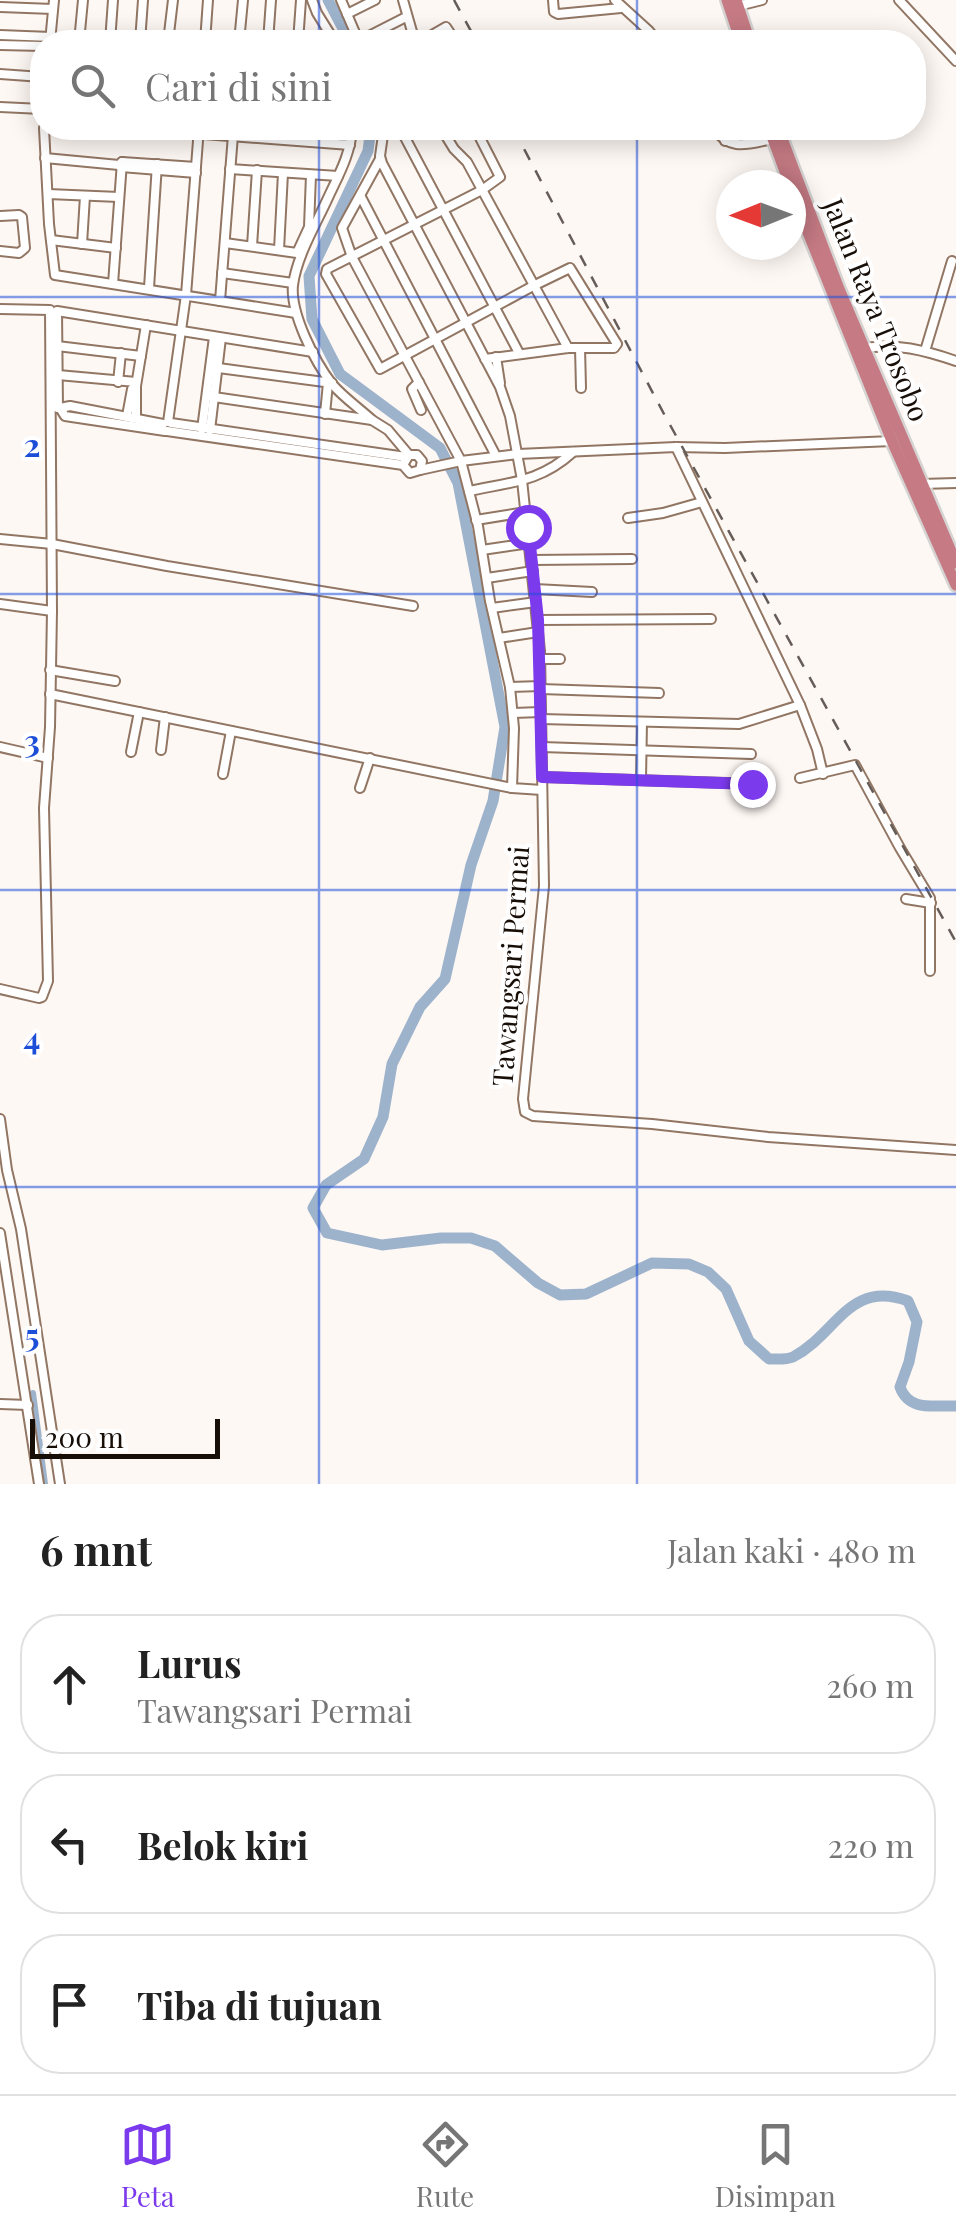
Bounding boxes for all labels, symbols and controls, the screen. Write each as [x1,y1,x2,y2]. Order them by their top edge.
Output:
search box [30,30,926,140]
icon: search [65,58,120,113]
text: Cari di sini [145,60,332,111]
north arrow [716,170,806,260]
street label: Jalan Raya Trosobo [815,191,939,426]
text: 2 [24,422,40,465]
route start [506,505,552,551]
text: 3 [24,718,40,761]
route end [730,762,776,808]
street label: Tawangsari Permai [483,844,536,1087]
text: 4 [24,1015,40,1058]
text: 5 [25,1312,39,1355]
scale bar [30,1414,220,1458]
text: 200 m [45,1418,124,1455]
text: 6 mnt [40,1521,152,1577]
text: Jalan kaki · 480 m [667,1528,916,1571]
text: Lurus [137,1637,242,1688]
icon: ahead [42,1657,97,1712]
text: 260 m [827,1663,914,1706]
text: Tawangsari Permai [137,1688,412,1731]
icon: left [42,1817,97,1872]
text: Belok kiri [137,1819,309,1870]
text: 220 m [828,1823,914,1866]
icon: arrive [42,1977,97,2032]
text: Tiba di tujuan [137,1979,382,2030]
tab: Peta [120,2117,175,2214]
tab: Rute [416,2117,474,2214]
tab: Disimpan [715,2117,836,2214]

